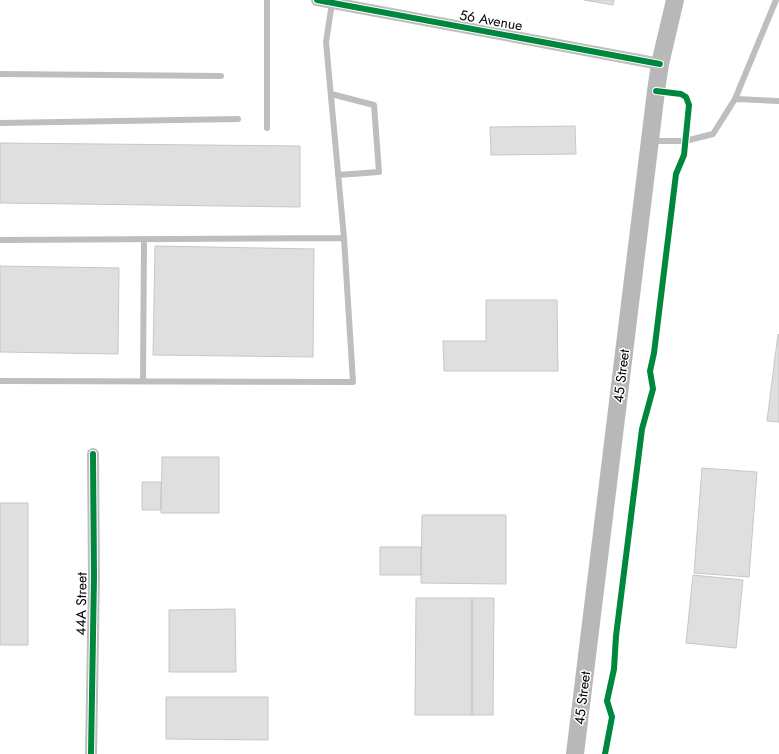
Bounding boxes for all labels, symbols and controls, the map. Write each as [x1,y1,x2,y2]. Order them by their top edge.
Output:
street label: 56 Avenue [458,5,524,35]
street label: 45 Street [608,348,634,404]
street label: 44A Street [70,572,92,636]
street label: 45 Street [569,670,595,726]

